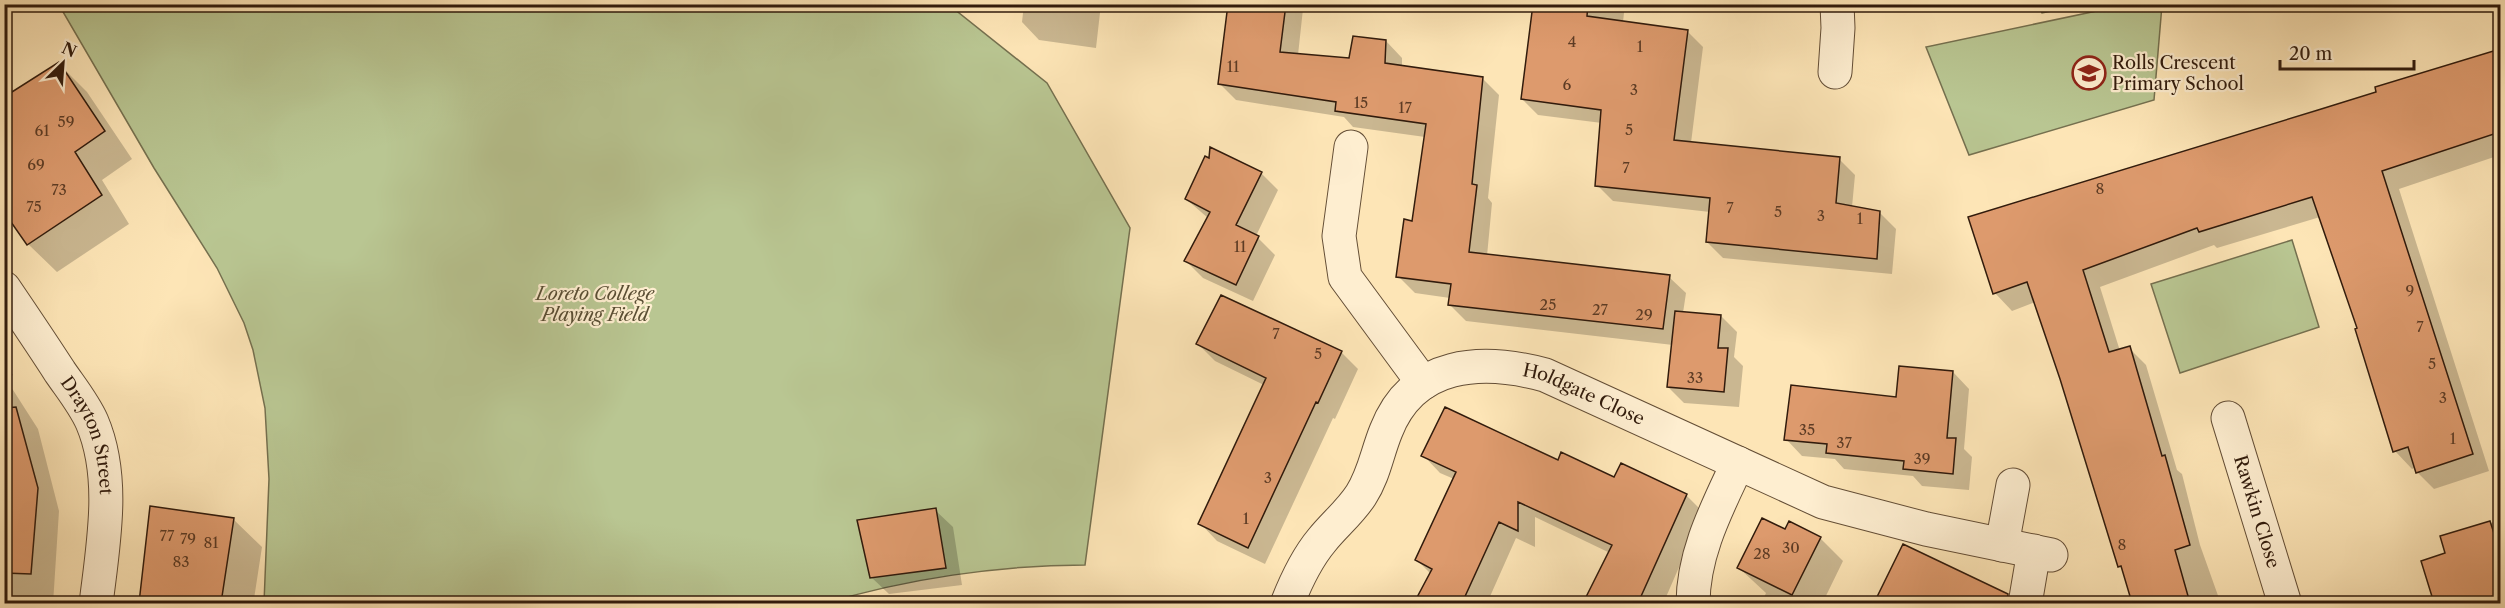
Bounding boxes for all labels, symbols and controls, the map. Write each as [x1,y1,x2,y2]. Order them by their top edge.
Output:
house number: 4 [1568,32,1576,51]
north arrow [33,33,93,93]
scale bar [2280,33,2414,71]
text: N [59,37,80,61]
house number: 1 [1637,37,1644,56]
text: 20 m [2289,43,2333,65]
place label: Rolls Crescent Primary School [2112,52,2244,95]
school or university icon: Rolls Crescent Primary School [2071,55,2107,91]
house number: 11 [1227,57,1240,76]
house number: 6 [1563,75,1572,94]
house number: 3 [1630,80,1638,99]
house number: 15 [1354,93,1368,112]
house number: 17 [1398,98,1412,117]
house number: 59 [58,112,74,131]
house number: 5 [1625,120,1633,139]
house number: 61 [34,121,50,140]
house number: 69 [27,155,45,174]
house number: 7 [1622,158,1630,177]
house number: 8 [2096,179,2105,198]
house number: 73 [51,180,67,199]
house number: 75 [26,197,42,216]
house number: 7 [1726,198,1734,217]
house number: 5 [1774,202,1782,221]
house number: 3 [1817,206,1825,225]
house number: 1 [1857,209,1864,228]
house number: 11 [1234,237,1247,256]
house number: 9 [2406,281,2414,300]
park label: Loreto College Playing Field [534,283,655,326]
house number: 25 [1540,295,1556,314]
house number: 27 [1592,300,1609,319]
house number: 29 [1635,305,1653,324]
house number: 7 [2416,317,2424,336]
house number: 7 [1272,324,1280,343]
house number: 5 [1314,344,1322,363]
house number: 5 [2428,354,2436,373]
street label: Holdgate Close [1521,359,1648,430]
house number: 33 [1687,368,1703,387]
street label: Drayton Street [56,372,117,496]
house number: 3 [2439,388,2447,407]
house number: 35 [1799,420,1815,439]
house number: 1 [2450,429,2457,448]
house number: 37 [1836,433,1852,452]
house number: 39 [1913,449,1931,468]
street label: Rawkin Close [2229,452,2284,571]
house number: 3 [1264,468,1272,487]
house number: 1 [1243,509,1250,528]
house number: 77 [160,526,175,545]
house number: 79 [180,529,196,548]
house number: 81 [203,533,219,552]
house number: 8 [2118,535,2127,554]
house number: 30 [1782,538,1800,557]
house number: 28 [1753,544,1771,563]
house number: 83 [172,552,190,571]

